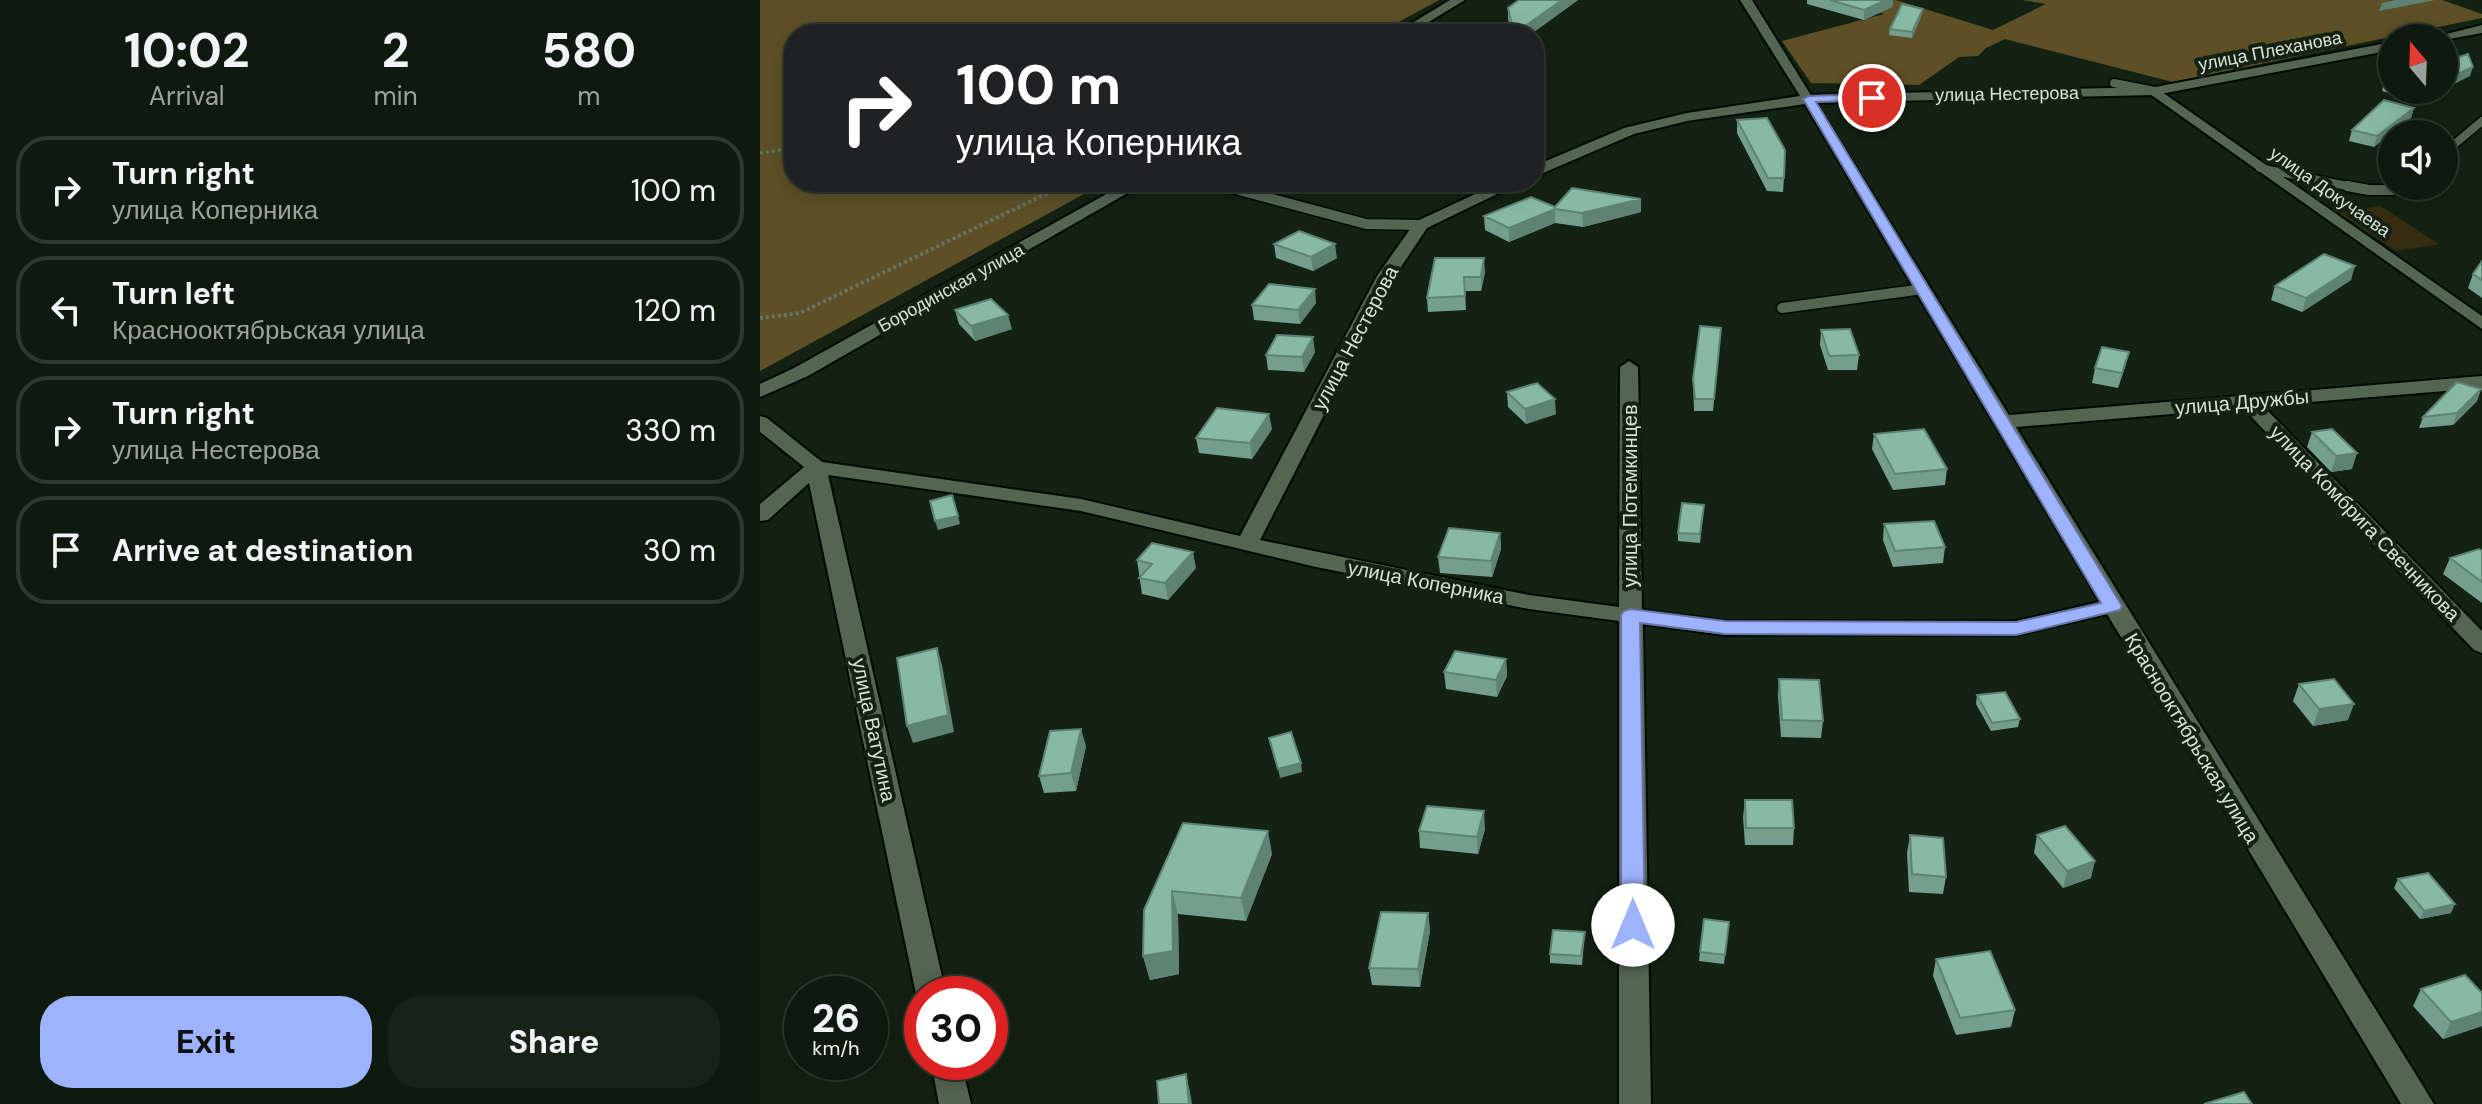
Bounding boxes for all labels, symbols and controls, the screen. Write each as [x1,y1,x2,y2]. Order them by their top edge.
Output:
text: 10:02 [124,19,250,82]
text: 2 [382,19,410,82]
text: 580 [542,19,636,82]
north arrow [2378,24,2458,104]
map controls [2378,24,2458,200]
street label: улица Плеханова [2196,25,2345,77]
text: 100 m [956,48,1121,121]
icon: right [824,56,928,160]
pin [1838,64,1906,132]
icon: arrive [1850,76,1894,120]
text: Arrival [149,79,225,113]
text: min [373,79,418,113]
text: m [577,79,600,113]
street label: улица Нестерова [1935,81,2080,107]
text: улица Коперника [956,119,1242,166]
button: sound [2378,120,2458,200]
street label: улица Докучаева [2265,141,2396,243]
text: Turn right [112,154,255,193]
icon: right [44,168,88,212]
text: 100 m [631,171,716,210]
text: улица Коперника [112,193,318,227]
street label: Бородинская улица [874,237,1029,338]
street label: улица Нестерова [1306,261,1404,415]
text: Turn left [112,274,235,313]
icon: left [44,288,88,332]
text: 120 m [634,291,716,330]
text: Краснооктябрьская улица [112,313,425,347]
street label: улица Дружбы [2174,383,2310,421]
text: Turn right [112,394,255,433]
street label: улица Потемкинцев [1617,404,1643,588]
icon: right [44,408,88,452]
text: 330 m [625,411,716,450]
street label: улица Комбрига Свечникова [2264,419,2466,627]
text: улица Нестерова [112,433,320,467]
icon: arrive [44,528,88,572]
text: Arrive at destination [112,531,413,570]
text: 30 m [643,531,716,570]
street label: улица Коперника [1346,554,1507,610]
street label: Краснооктябрьская улица [2119,628,2266,849]
street label: улица Ватутина [846,656,902,805]
position arrow [1591,883,1675,967]
speed limit sign: 30 [904,976,1008,1080]
text: 26 [812,992,860,1044]
button: Exit [40,996,372,1088]
button: Share [388,996,720,1088]
text: km/h [812,1035,860,1061]

